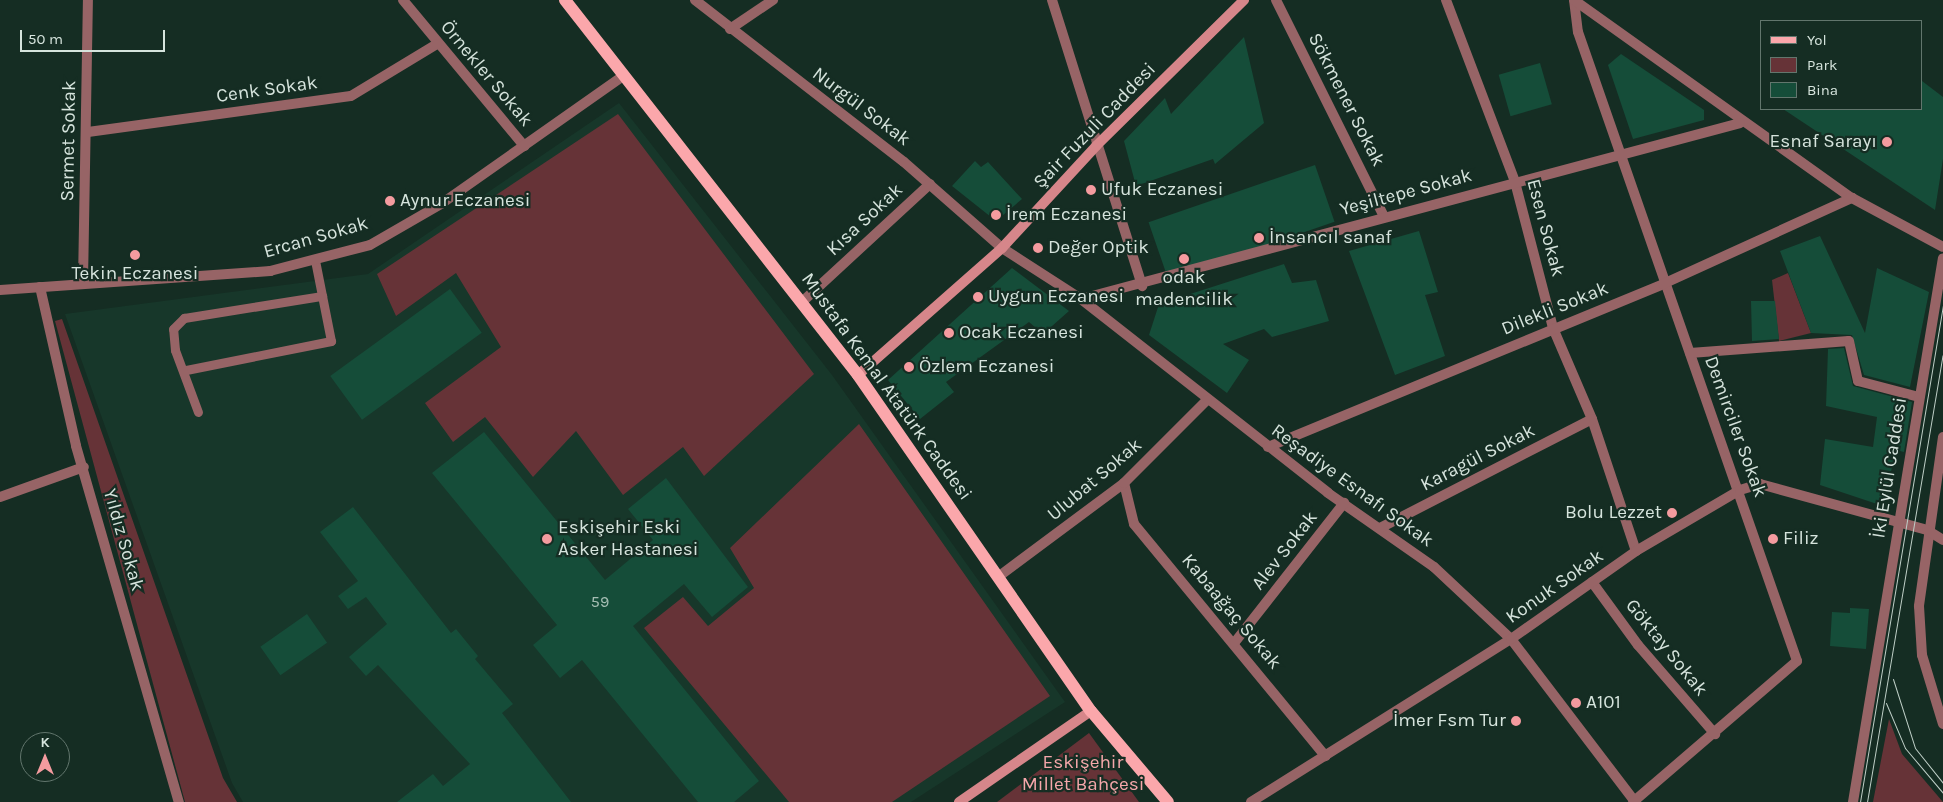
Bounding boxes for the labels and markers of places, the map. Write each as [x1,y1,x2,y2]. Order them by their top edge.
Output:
place label: Esnaf Sarayı [1770,131,1877,153]
marker: Esnaf Sarayı [1881,136,1893,148]
place label: Ufuk Eczanesi [1101,179,1223,201]
marker: Ufuk Eczanesi [1085,184,1097,196]
place label: Aynur Eczanesi [400,190,530,212]
marker: Aynur Eczanesi [384,195,396,207]
place label: İrem Eczanesi [1006,204,1127,226]
marker: İrem Eczanesi [990,209,1002,221]
place label: İnsancıl sanaf [1269,227,1392,249]
marker: İnsancıl sanaf [1253,232,1265,244]
place label: Değer Optik [1048,237,1149,259]
marker: Değer Optik [1032,242,1044,254]
marker: Tekin Eczanesi [129,249,141,261]
marker: odak madencilik [1178,253,1190,265]
place label: Tekin Eczanesi [71,263,199,285]
place label: odak madencilik [1135,267,1233,311]
place label: Uygun Eczanesi [988,286,1124,308]
marker: Uygun Eczanesi [972,291,984,303]
place label: Ocak Eczanesi [959,322,1084,344]
marker: Ocak Eczanesi [943,327,955,339]
place label: Özlem Eczanesi [919,356,1054,378]
marker: Özlem Eczanesi [903,361,915,373]
place label: Bolu Lezzet [1565,502,1662,524]
marker: Bolu Lezzet [1666,507,1678,519]
place label: Eskişehir Eski Asker Hastanesi [558,517,698,561]
place label: Filiz [1783,528,1819,550]
marker: Eskişehir Eski Asker Hastanesi [540,532,554,546]
marker: Filiz [1767,533,1779,545]
place label: A101 [1586,692,1621,714]
marker: A101 [1570,697,1582,709]
place label: İmer Fsm Tur [1393,710,1506,732]
marker: İmer Fsm Tur [1510,715,1522,727]

